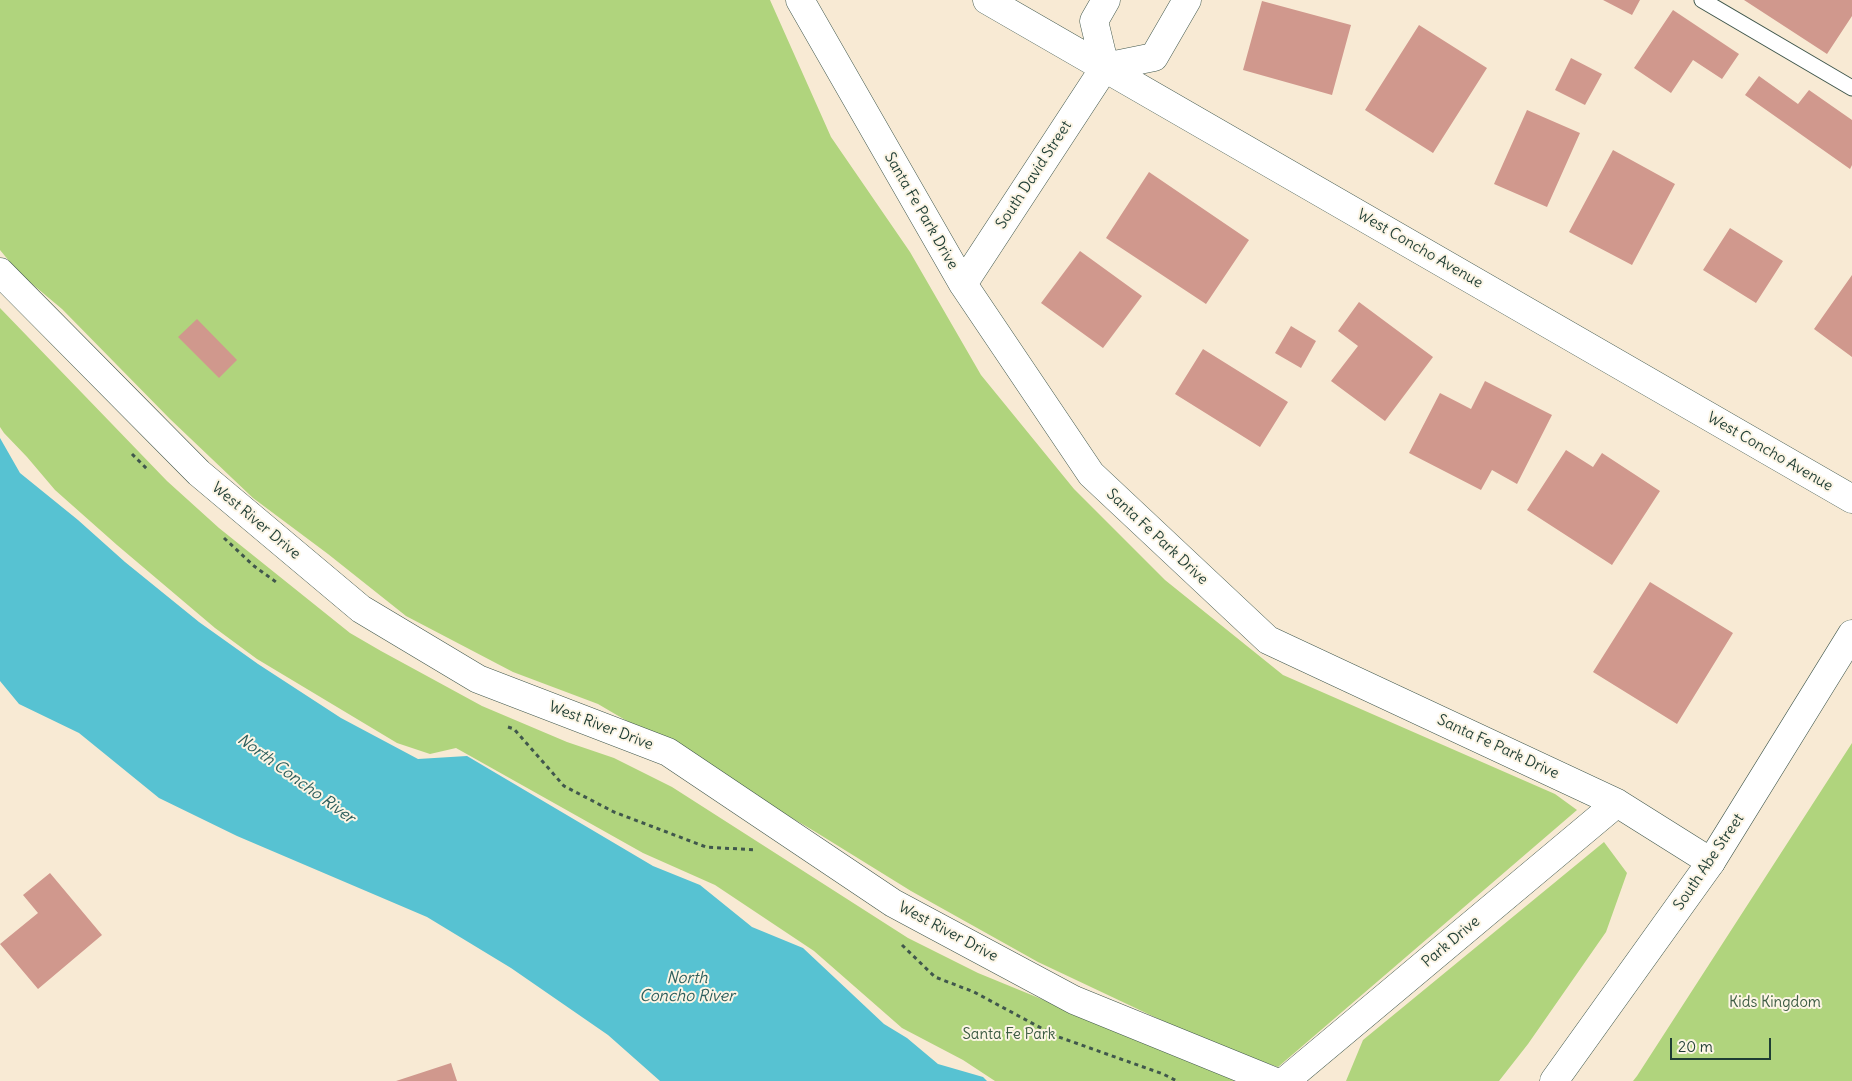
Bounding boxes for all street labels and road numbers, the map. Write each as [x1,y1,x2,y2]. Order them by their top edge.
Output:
street label: South David Street [992,118,1076,232]
street label: Santa Fe Park Drive [880,149,962,273]
street label: West Concho Avenue [1354,206,1486,292]
street label: West Concho Avenue [1704,409,1836,495]
street label: West River Drive [208,479,304,563]
street label: Santa Fe Park Drive [1103,485,1211,589]
street label: West River Drive [546,698,656,754]
street label: Santa Fe Park Drive [1434,711,1562,783]
street label: South Abe Street [1670,810,1748,914]
street label: West River Drive [895,898,1001,966]
street label: Park Drive [1418,913,1484,971]

